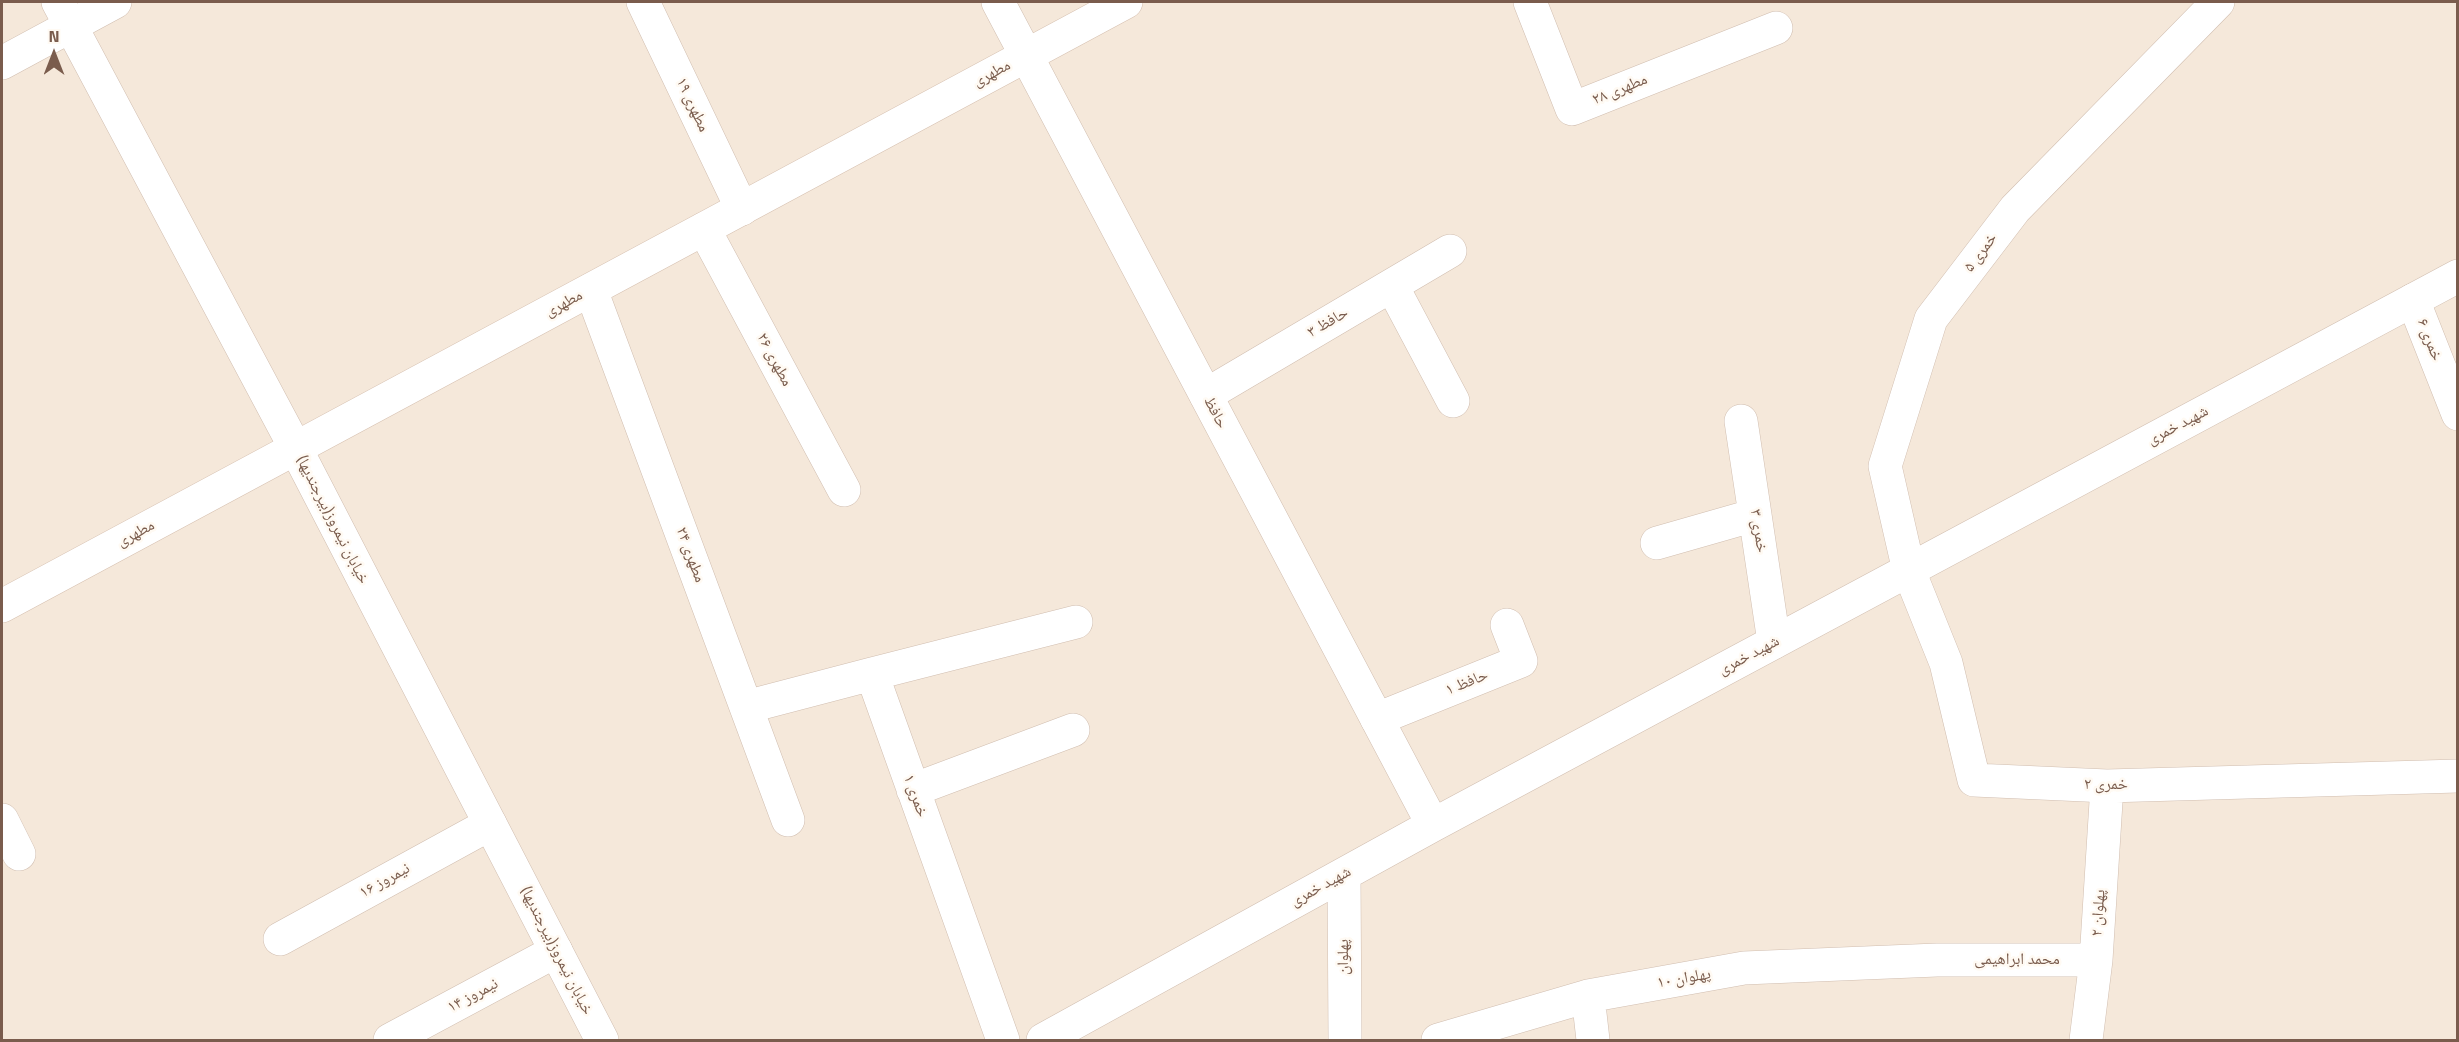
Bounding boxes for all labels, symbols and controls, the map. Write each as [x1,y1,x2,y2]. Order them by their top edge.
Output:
north arrow [24,24,84,84]
text: N [48,24,60,48]
street label: مطهری [970,56,1014,92]
street label: مطهری ۲۸ [1590,70,1650,110]
street label: مطهری ۱۹ [671,75,713,135]
street label: خمری ۵ [1960,230,2002,276]
street label: مطهری [542,286,586,322]
street label: حافظ ۳ [1304,304,1352,342]
street label: خمری ۶ [2412,316,2446,364]
street label: مطهری ۲۶ [752,330,796,390]
street label: حافظ [1199,394,1231,432]
street label: شهید خمری [2144,402,2212,450]
street label: خیابان نیمروز(بیرجندیها) [291,453,373,587]
street label: خمری ۳ [1745,508,1771,554]
street label: مطهری [114,516,158,552]
street label: مطهری ۲۴ [671,525,709,585]
street label: شهید خمری [1715,632,1783,680]
street label: حافظ ۱ [1443,666,1491,700]
street label: خمری ۱ [898,772,932,820]
street label: خمری ۲ [2084,775,2128,795]
street label: نیمروز ۱۶ [356,859,414,903]
street label: شهید خمری [1287,862,1355,912]
street label: خیابان نیمروز(بیرجندیها) [515,884,597,1018]
street label: پهلوان ۲ [2088,889,2110,937]
street label: پهلوان [1334,939,1354,975]
street label: محمد ابراهیمی [1974,950,2060,970]
street label: پهلوان ۱۰ [1656,965,1712,993]
street label: نیمروز ۱۴ [444,975,502,1017]

